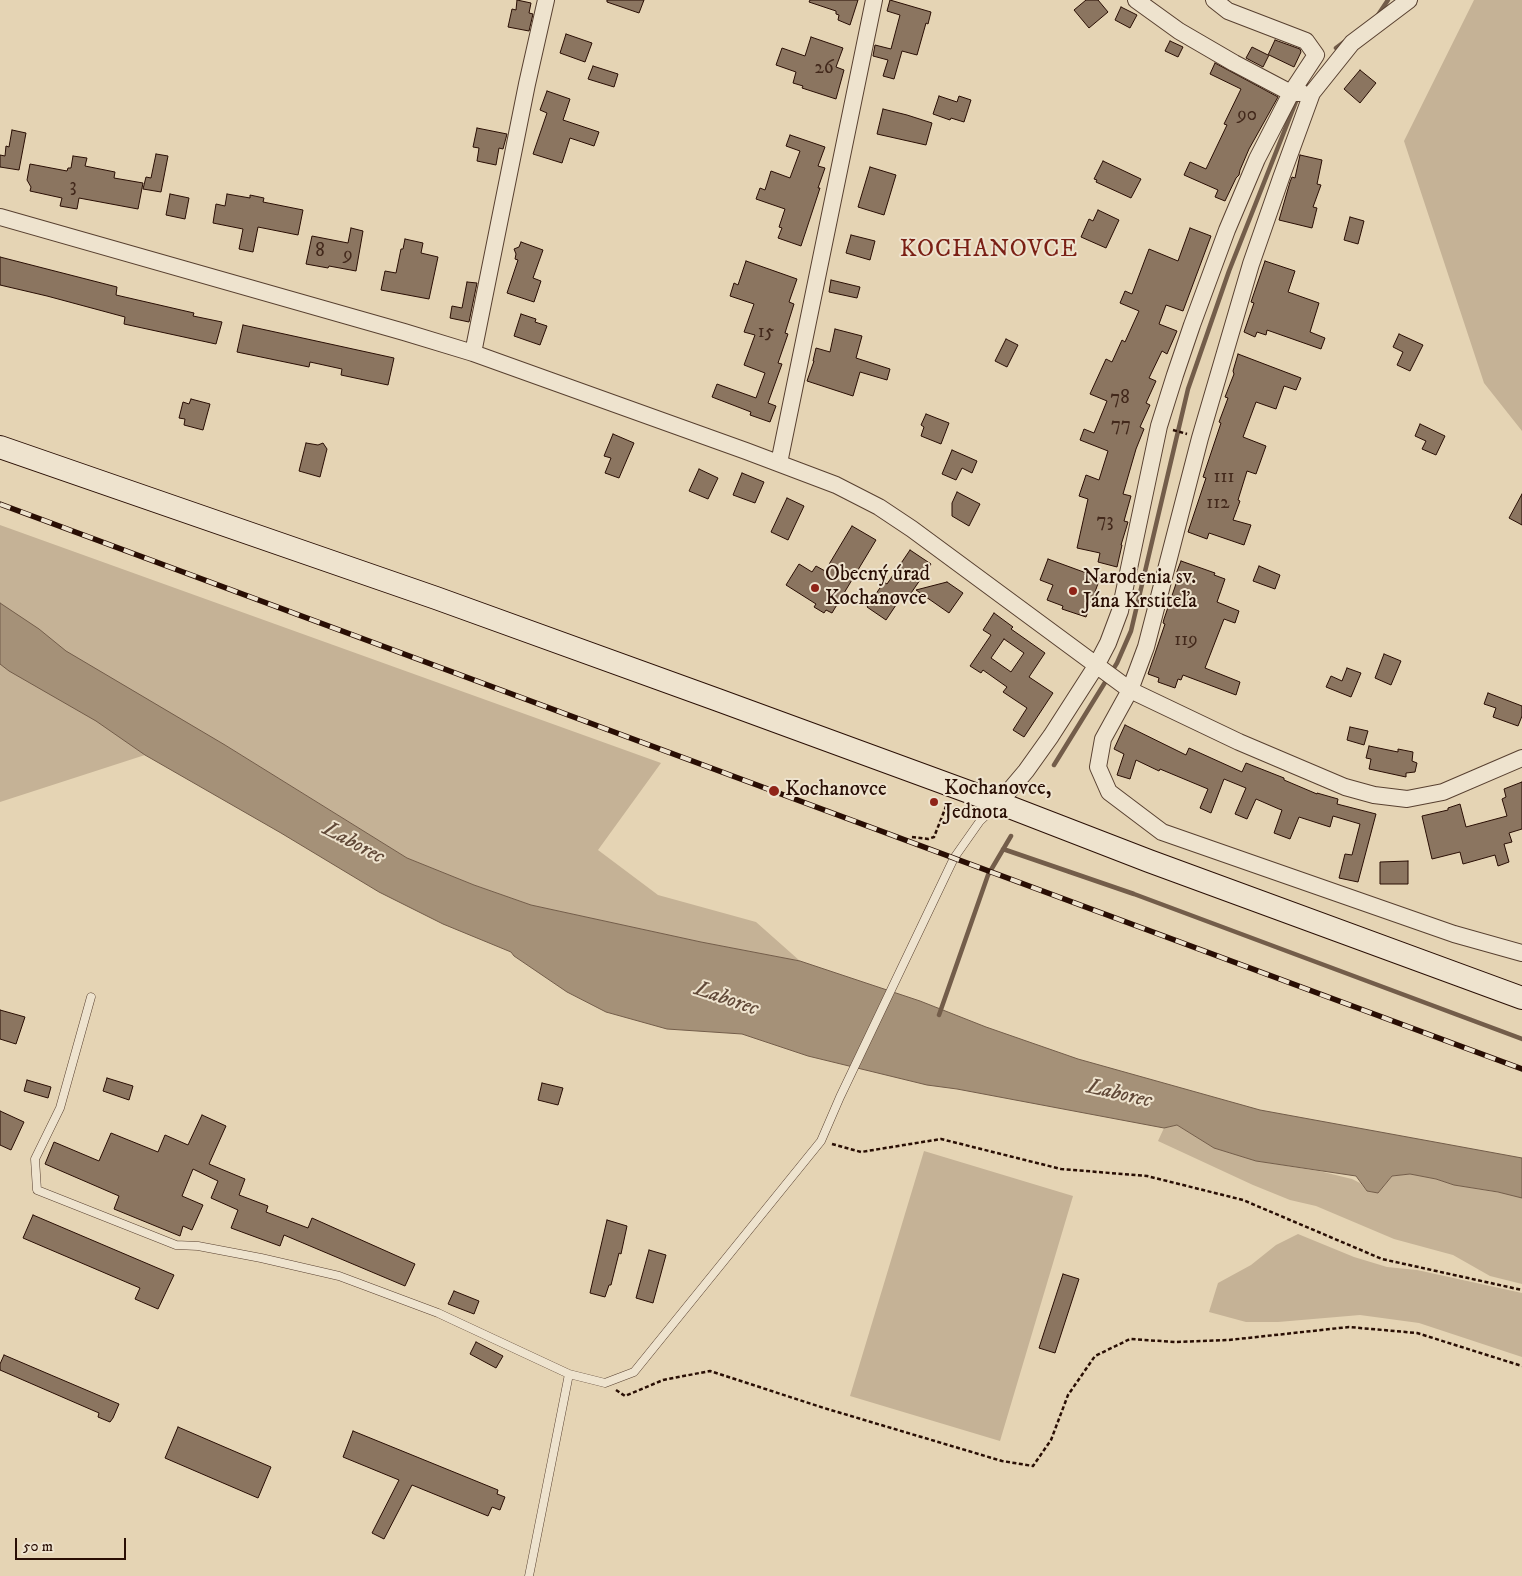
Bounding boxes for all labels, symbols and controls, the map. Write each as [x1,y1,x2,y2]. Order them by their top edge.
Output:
house number: 26 [814,58,834,80]
house number: 90 [1237,105,1257,127]
house number: 3 [69,176,77,198]
district label: KOCHANOVCE [898,237,1080,265]
house number: 8 [315,241,325,263]
house number: 9 [343,245,353,267]
house number: 15 [758,322,774,344]
house number: 78 [1110,388,1130,410]
house number: 77 [1111,415,1131,437]
house number: 111 [1214,467,1234,489]
house number: 112 [1206,493,1230,515]
house number: 73 [1096,511,1114,533]
place label: Obecný úrad Kochanovce [825,563,930,613]
place label: Narodenia sv. Jána Krstiteľa [1083,566,1197,616]
marker: Obecný úrad Kochanovce [809,582,821,594]
marker: Narodenia sv. Jána Krstiteľa [1067,585,1079,597]
house number: 119 [1174,630,1198,652]
place label: Kochanovce, Jednota [944,777,1051,827]
place label: Kochanovce [785,778,887,804]
marker: Kochanovce [767,784,781,798]
marker: Kochanovce, Jednota [928,796,940,808]
water label: Laborec [318,817,388,871]
water label: Laborec [691,977,761,1023]
water label: Laborec [1084,1075,1154,1115]
scale bar [18,1528,129,1560]
text: 50 m [23,1537,53,1556]

